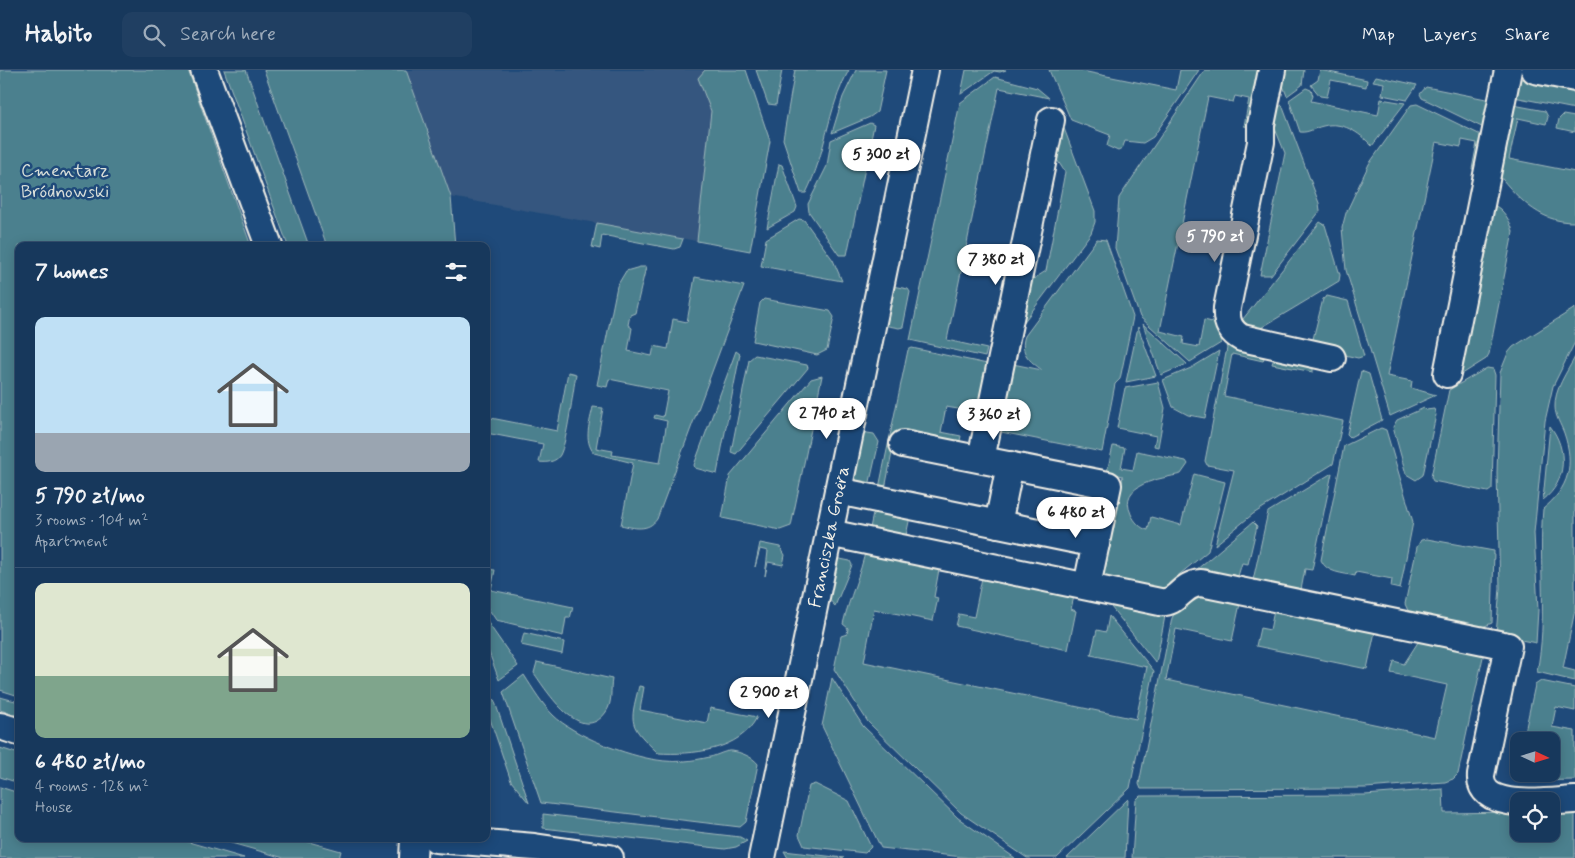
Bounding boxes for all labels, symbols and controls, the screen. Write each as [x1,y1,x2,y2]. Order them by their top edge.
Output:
search box [122,12,472,57]
text: Habito [25,19,92,50]
icon: search [140,21,168,49]
text: Search here [180,22,276,47]
text: Map [1362,23,1395,47]
text: Layers [1423,23,1477,47]
text: Share [1505,23,1550,47]
pin: 5 300 zł [829,138,933,181]
text: 5 300 zł [853,144,909,165]
park label: Cmentarz Bródnowski [21,159,109,204]
pin: 5 790 zł [1163,220,1267,263]
text: 5 790 zł [1187,226,1244,247]
pin: 7 380 zł [944,244,1048,286]
text: 7 380 zł [968,249,1024,270]
text: 7 homes [35,258,108,286]
icon: filters [442,258,470,286]
icon: home [208,350,298,440]
pin: 2 740 zł [775,398,879,440]
pin: 3 360 zł [942,398,1046,441]
text: 2 740 zł [799,403,855,424]
text: 3 360 zł [968,404,1020,425]
street label: Franciszka Groëra [803,464,856,610]
text: 5 790 zł/mo [35,482,145,510]
pin: 6 480 zł [1024,496,1128,539]
text: 6 480 zł [1047,502,1105,523]
text: 3 rooms · 104 m² [35,510,148,531]
text: Apartment [35,531,108,552]
icon: home [208,615,298,705]
pin: 2 900 zł [717,676,821,719]
text: 2 900 zł [740,682,798,703]
north arrow [1510,732,1560,782]
map controls [1510,732,1560,842]
text: 6 480 zł/mo [35,748,145,776]
text: 4 rooms · 128 m² [35,776,149,797]
button: locate [1510,792,1560,842]
text: House [35,797,73,818]

